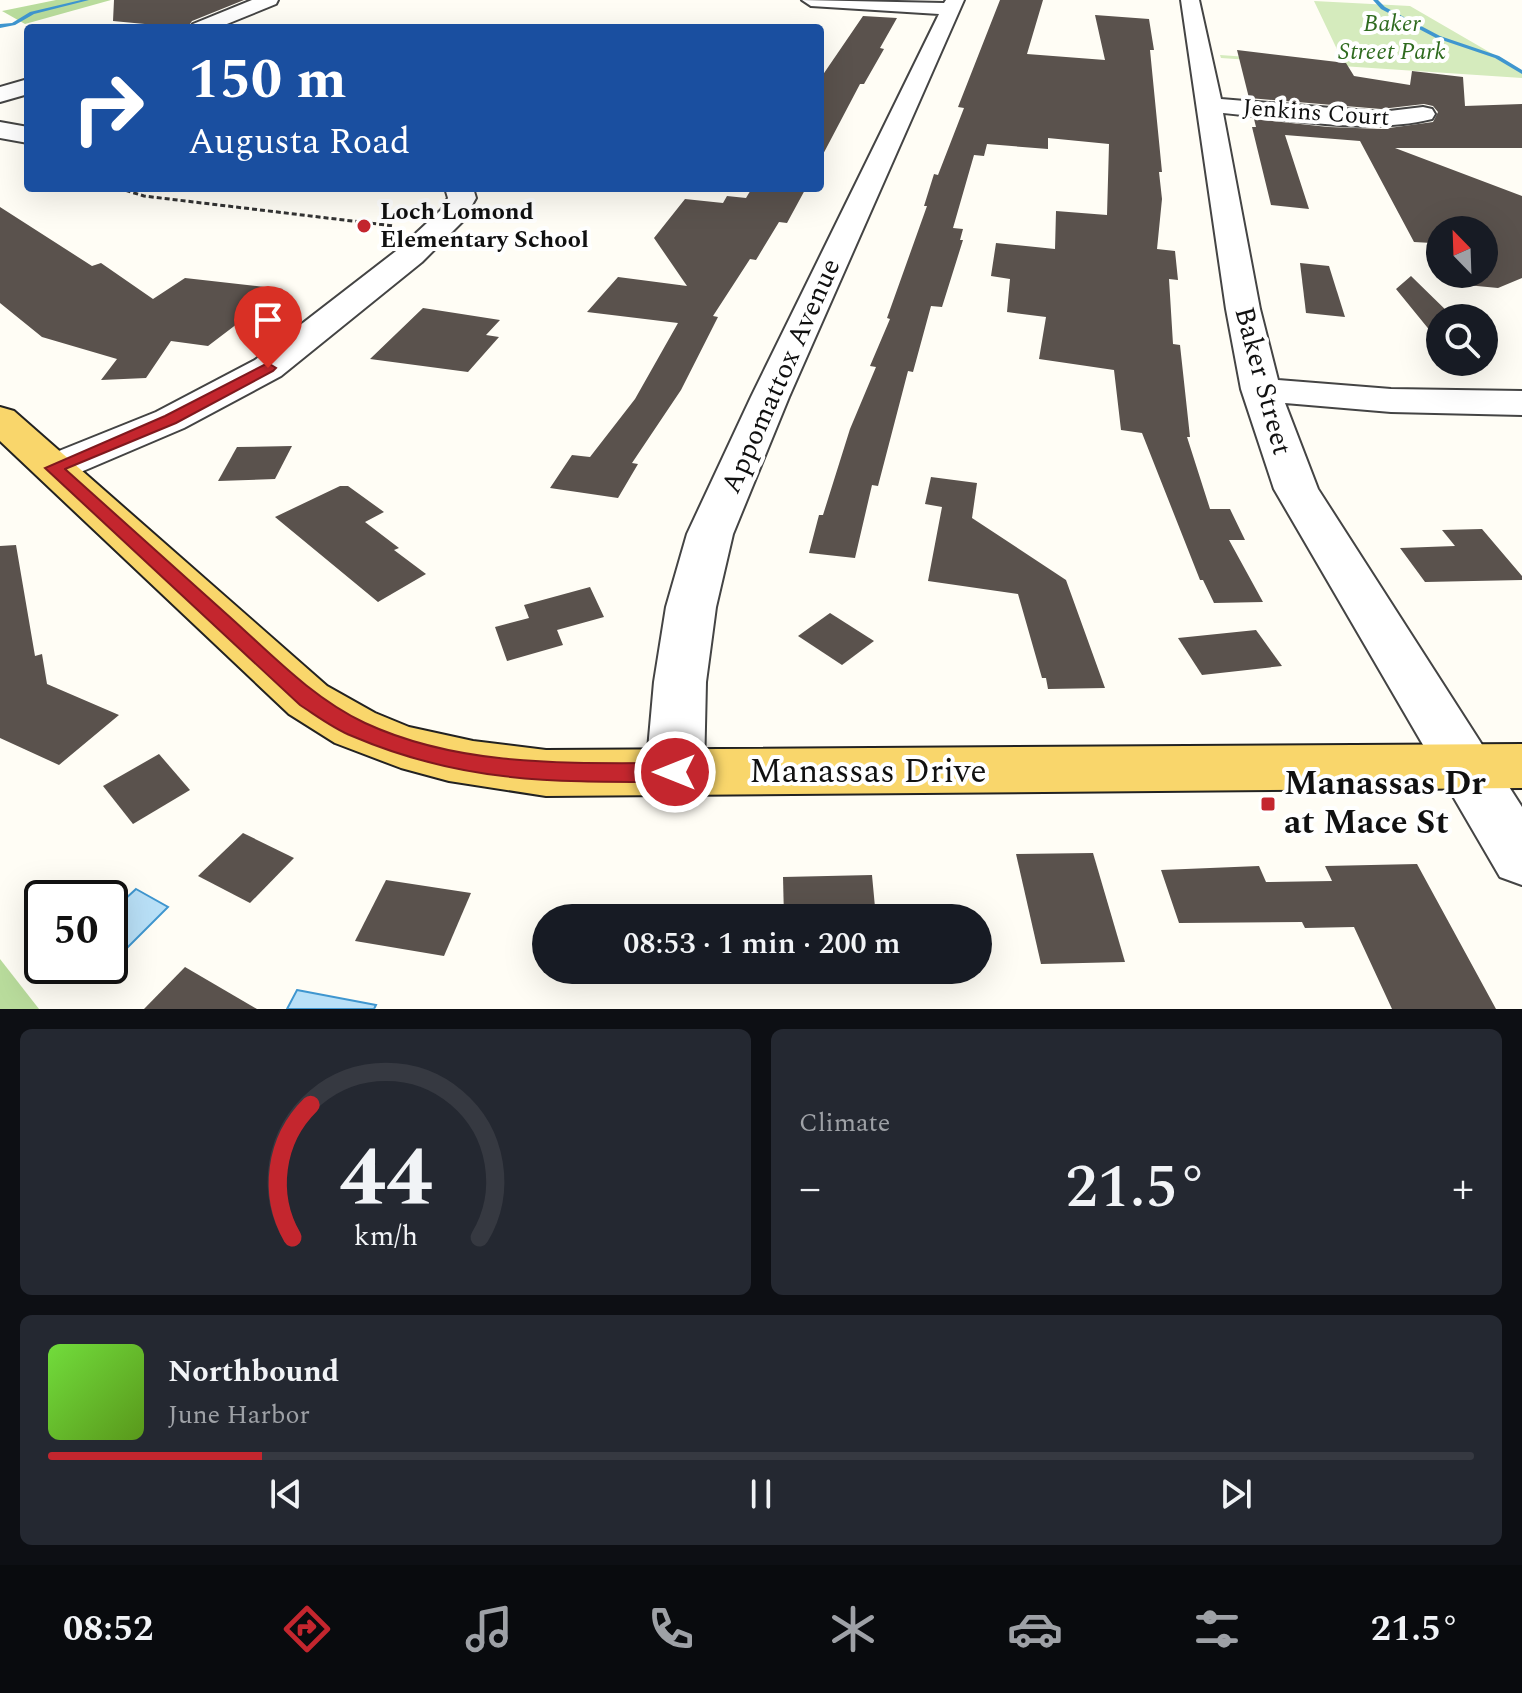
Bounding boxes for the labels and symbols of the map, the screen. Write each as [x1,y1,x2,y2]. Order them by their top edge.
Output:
park label: Baker Street Park [1338,6,1446,70]
street label: Jenkins Court [1241,90,1391,136]
place label: Loch Lomond Elementary School [380,194,589,258]
north arrow [1426,216,1498,288]
marker: Loch Lomond Elementary School [355,217,373,235]
street label: Appomattox Avenue [710,251,852,501]
pin [234,286,302,368]
street label: Baker Street [1223,302,1303,460]
position arrow [633,730,717,814]
street label: Manassas Drive [749,746,987,798]
place label: Manassas Dr at Mace St [1284,758,1486,849]
marker: Manassas Dr at Mace St [1259,795,1277,813]
speed limit sign: 50 [24,880,128,984]

